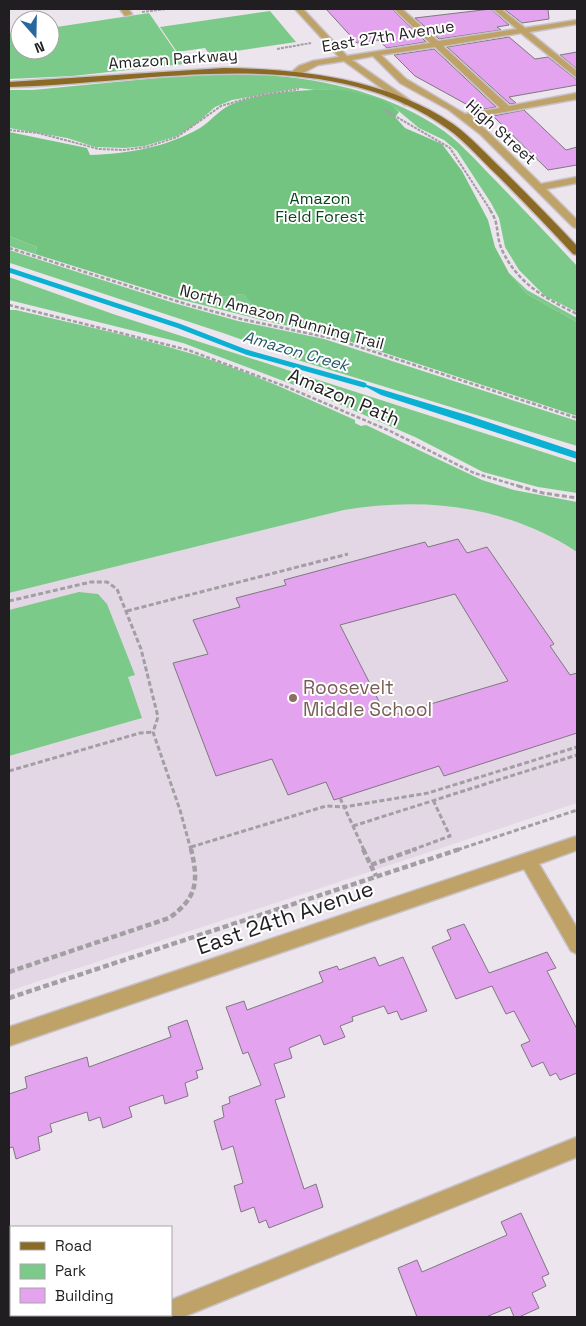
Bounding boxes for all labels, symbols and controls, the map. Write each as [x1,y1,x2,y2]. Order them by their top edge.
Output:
north arrow [10,10,60,60]
street label: East 27th Avenue [320,15,456,57]
text: N [32,37,47,57]
street label: Amazon Parkway [108,44,238,74]
street label: High Street [461,95,541,169]
park label: Amazon Field Forest [275,188,365,227]
street label: North Amazon Running Trail [178,280,386,354]
water label: Amazon Creek [241,326,353,377]
street label: Amazon Path [284,362,404,432]
place label: Roosevelt Middle School [303,675,432,722]
marker: Roosevelt Middle School [287,692,299,704]
street label: East 24th Avenue [193,874,377,960]
legend [10,1226,172,1316]
text: Road [55,1236,92,1255]
text: Park [55,1261,86,1280]
text: Building [55,1286,114,1305]

